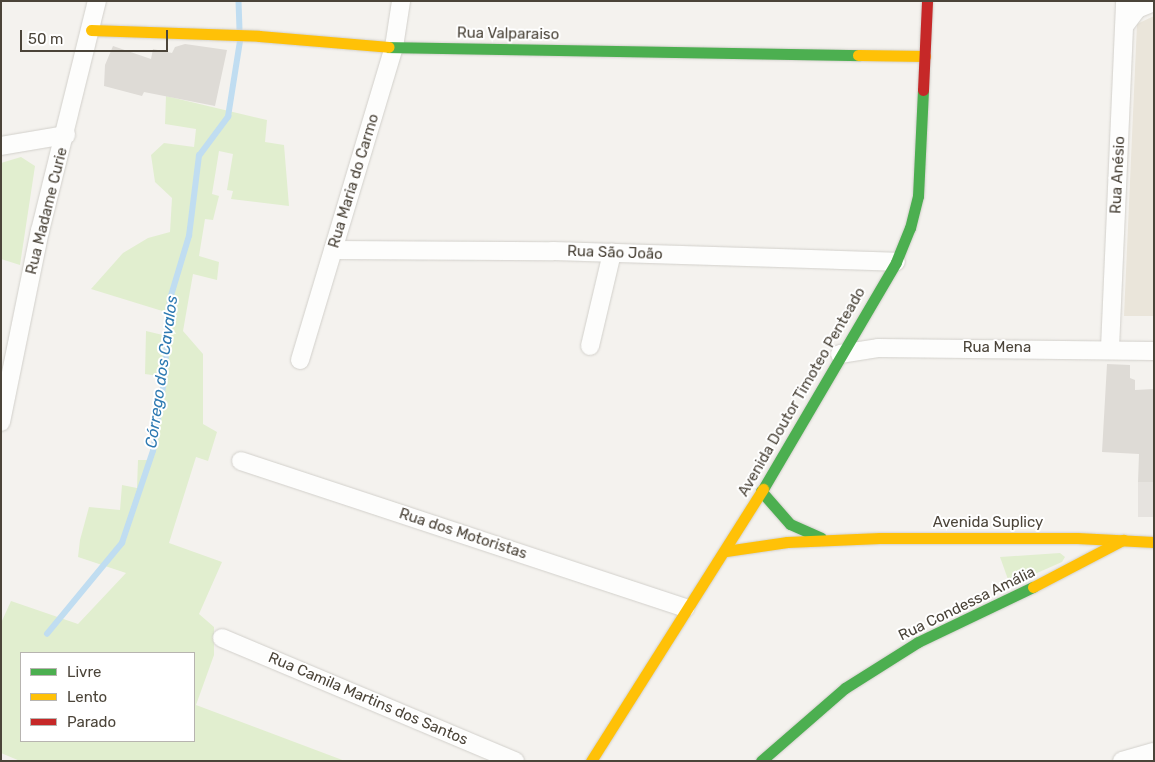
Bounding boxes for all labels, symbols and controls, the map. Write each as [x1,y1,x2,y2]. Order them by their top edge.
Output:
scale bar [22,20,170,52]
street label: Rua Valparaiso [457,24,559,44]
text: 50 m [28,30,63,48]
street label: Rua Maria do Carmo [325,112,383,250]
street label: Rua Anésio [1107,135,1129,215]
street label: Rua Madame Curie [22,146,72,276]
street label: Rua São João [567,242,663,264]
street label: Avenida Doutor Timoteo Penteado [734,284,870,500]
water label: Córrego dos Cavalos [142,295,182,449]
street label: Rua Mena [963,339,1031,357]
street label: Rua dos Motoristas [397,505,529,563]
street label: Avenida Suplicy [933,514,1043,532]
street label: Rua Condessa Amália [896,563,1038,645]
street label: Rua Camila Martins dos Santos [266,649,470,749]
legend [20,652,195,742]
text: Livre [67,663,101,681]
text: Lento [67,688,107,706]
text: Parado [67,713,116,731]

